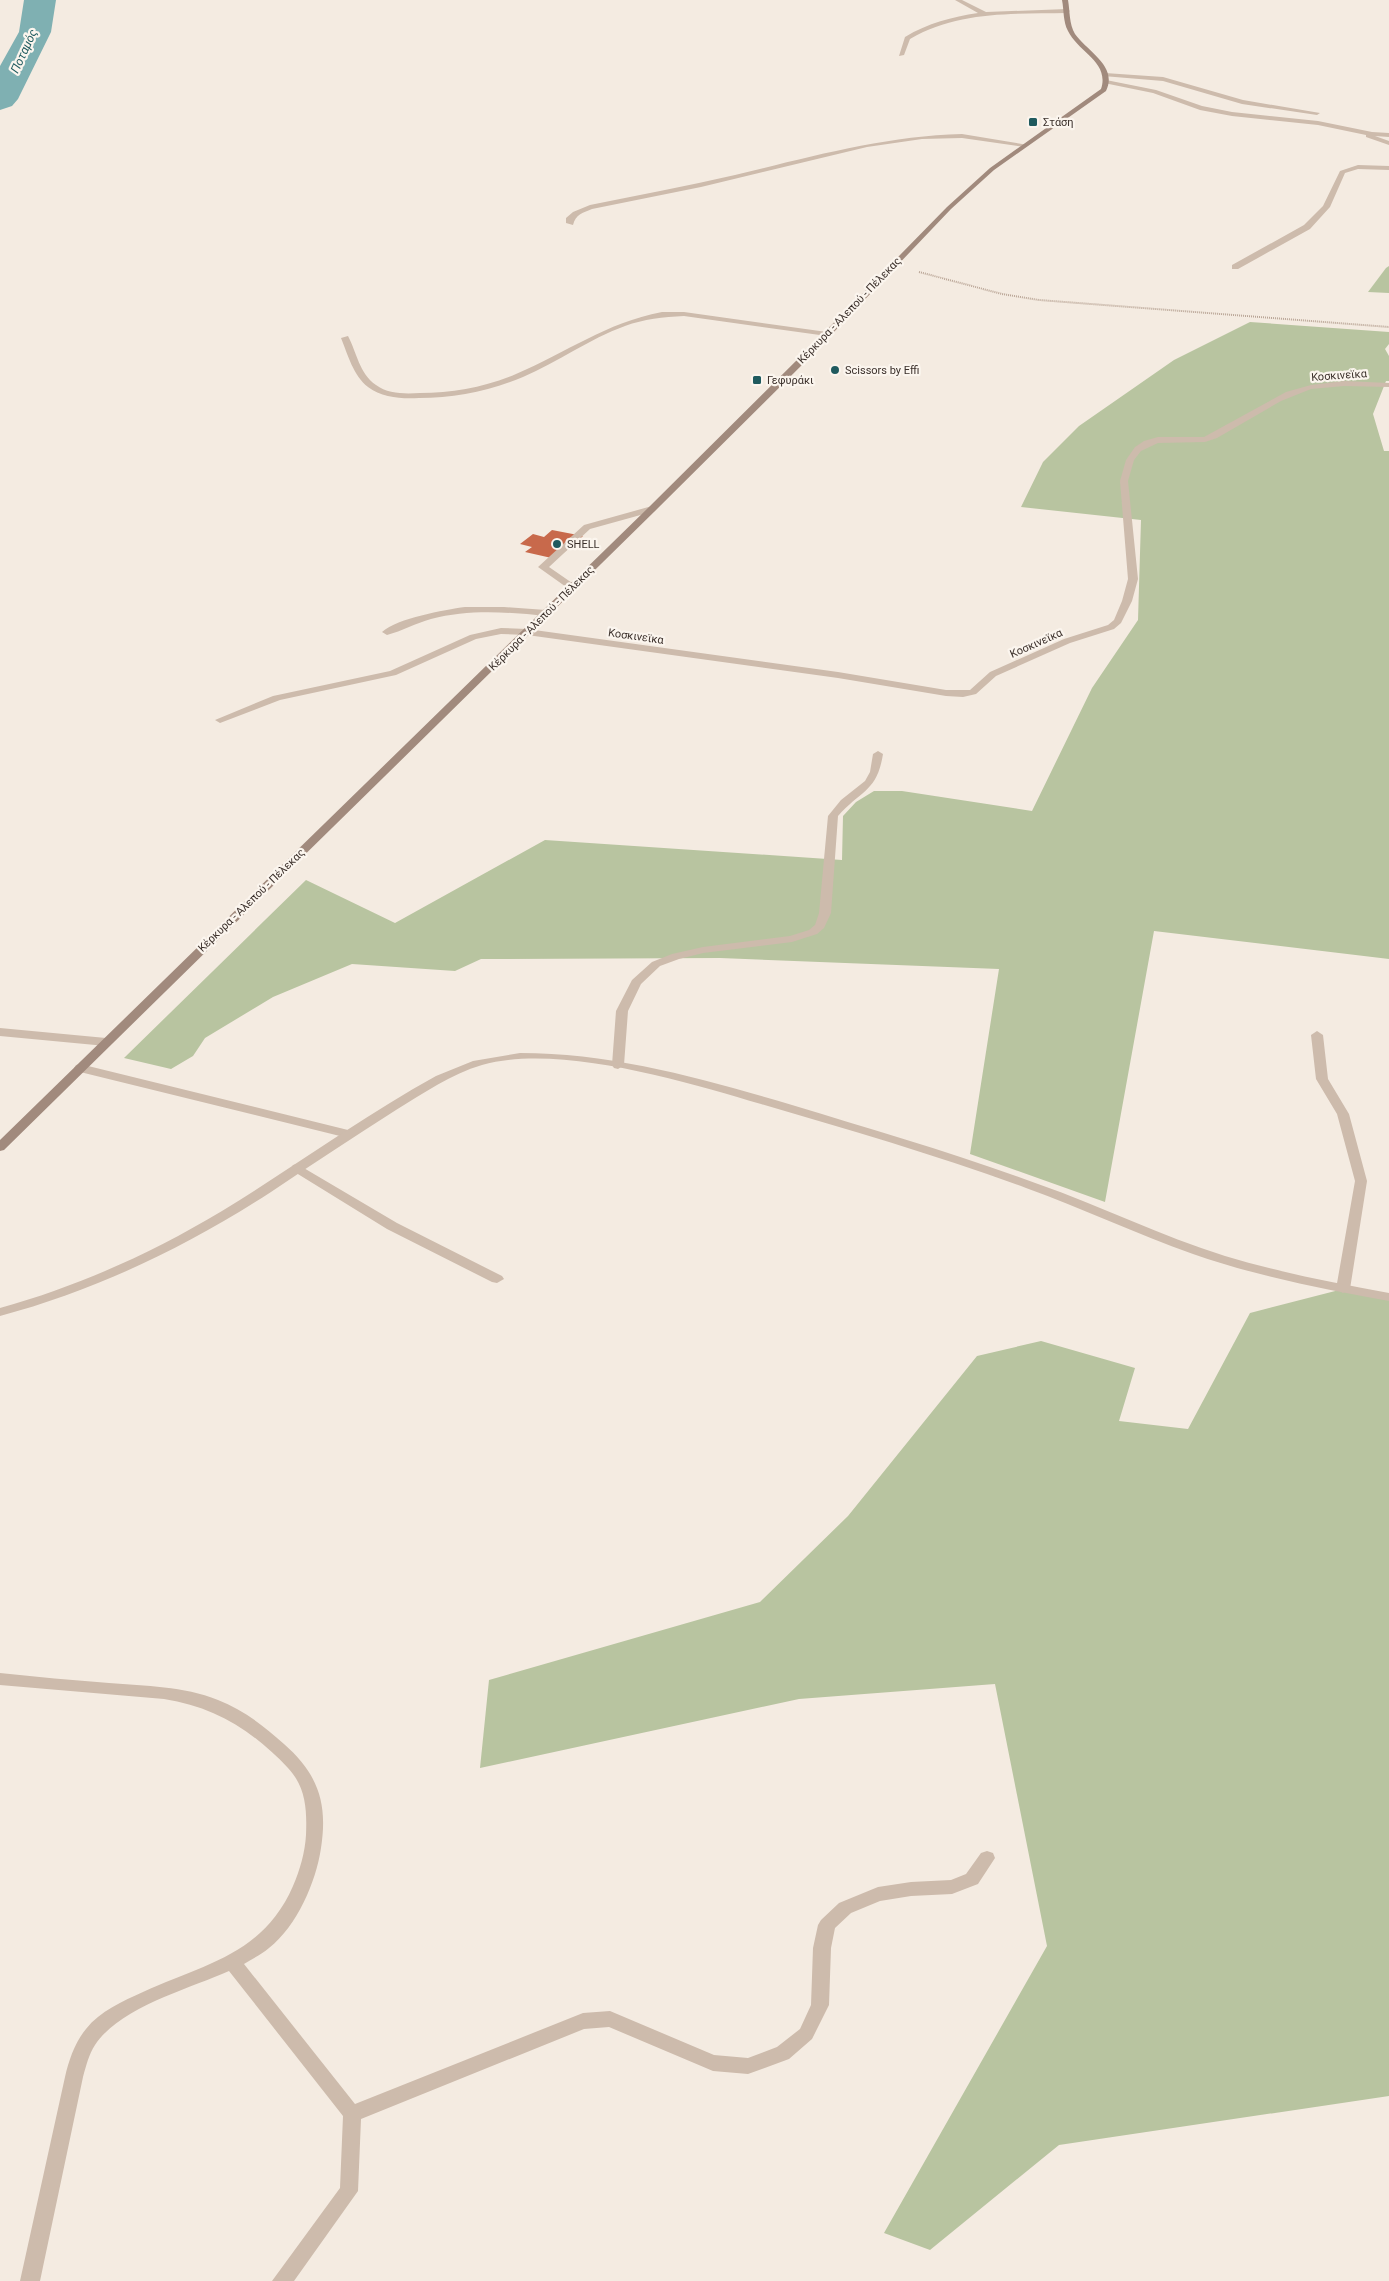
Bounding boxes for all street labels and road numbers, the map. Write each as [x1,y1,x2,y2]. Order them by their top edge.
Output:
street label: Κέρκυρα - Αλεπού - Πέλεκας [795,254,904,366]
street label: Κοσκινεϊκα [1311,367,1368,384]
street label: Κέρκυρα - Αλεπού - Πέλεκας [486,563,597,673]
street label: Κοσκινεϊκα [607,626,665,647]
street label: Κοσκινεϊκα [1008,626,1065,661]
street label: Κέρκυρα - Αλεπού - Πέλεκας [195,846,307,955]

